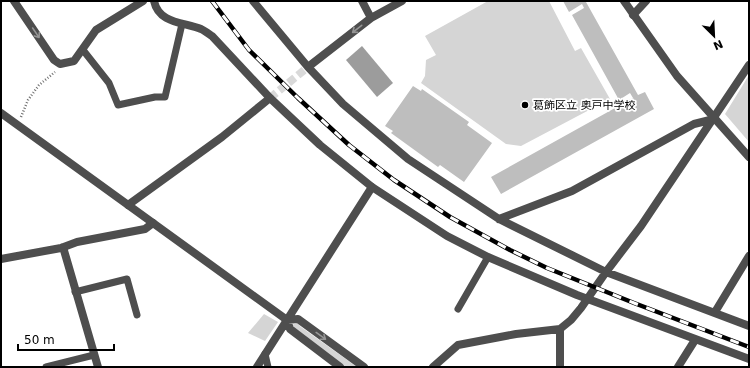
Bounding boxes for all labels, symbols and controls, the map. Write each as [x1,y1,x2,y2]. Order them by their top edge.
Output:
north arrow [694,16,734,56]
one-way arrow [351,24,362,33]
one-way arrow [32,28,40,39]
text: N [711,37,725,52]
place label: 葛飾区立 奥戸中学校 [533,99,636,112]
marker: 葛飾区立 奥戸中学校 [520,100,530,110]
scale bar [18,326,114,352]
one-way arrow [315,332,326,340]
text: 50 m [24,333,55,347]

